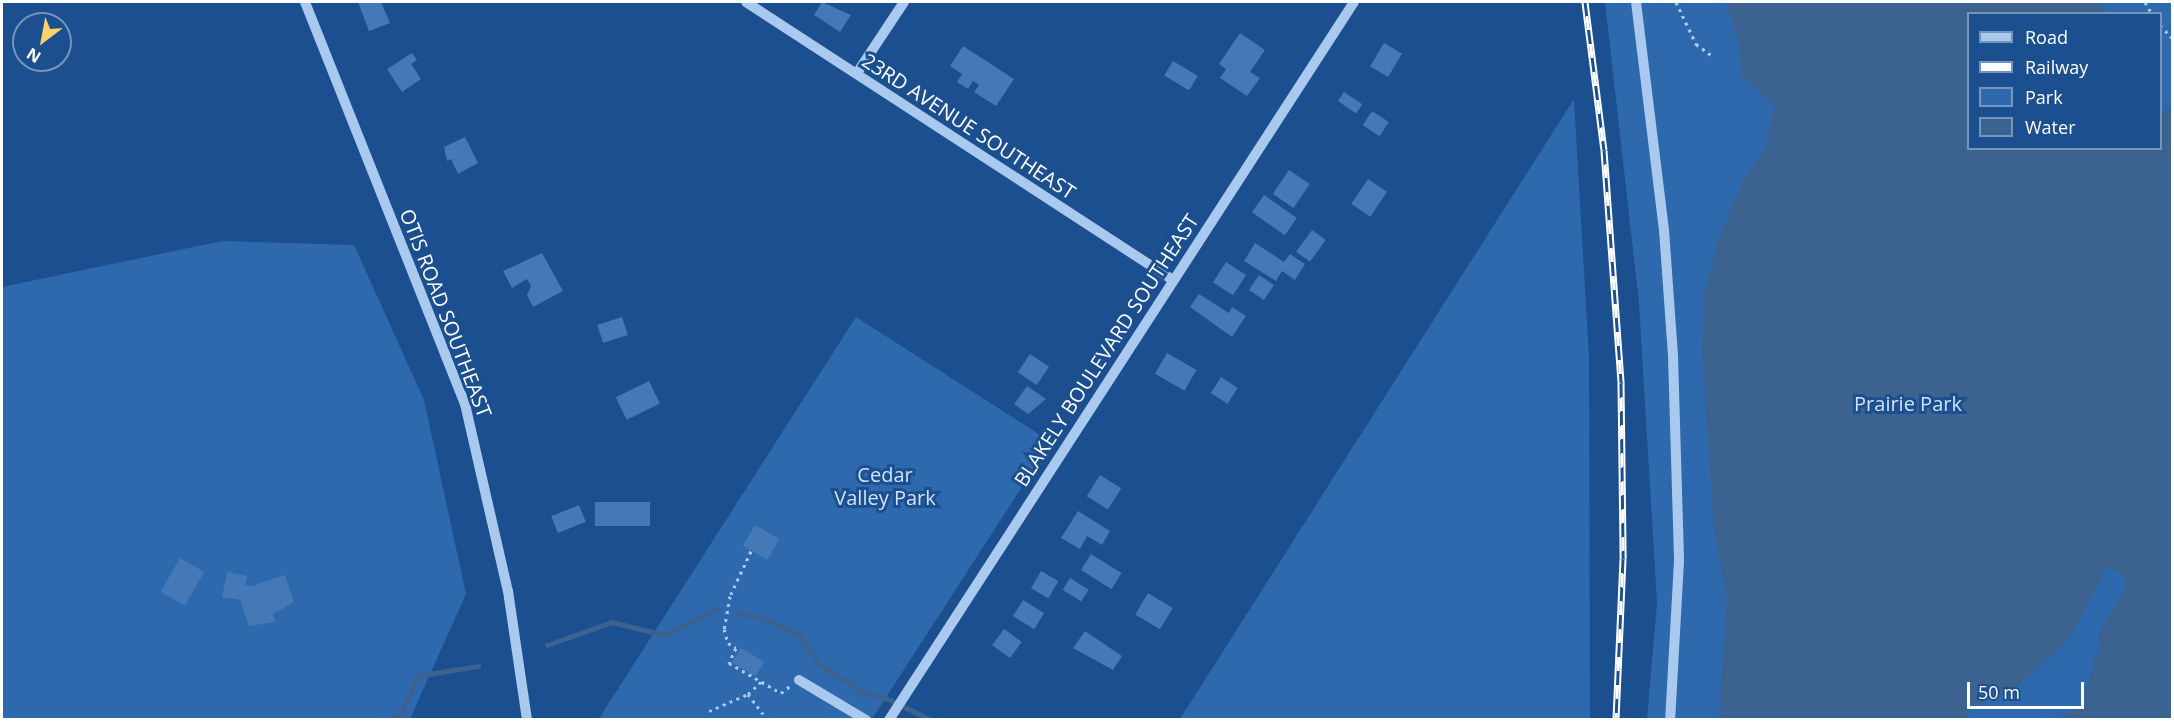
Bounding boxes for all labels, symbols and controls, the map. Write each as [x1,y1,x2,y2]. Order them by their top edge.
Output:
north arrow [12,12,72,72]
legend [1967,12,2162,150]
text: Road [2025,25,2068,49]
text: N [22,43,45,68]
street label: 23RD AVENUE SOUTHEAST [858,48,1080,204]
text: Railway [2025,55,2088,79]
text: Park [2025,85,2063,109]
text: Water [2025,115,2076,139]
street label: OTIS ROAD SOUTHEAST [395,205,497,421]
street label: BLAKELY BOULEVARD SOUTHEAST [1009,209,1203,491]
park label: Prairie Park [1854,391,1962,415]
park label: Cedar Valley Park [834,462,936,509]
scale bar [1970,670,2087,708]
text: 50 m [1978,680,2020,704]

